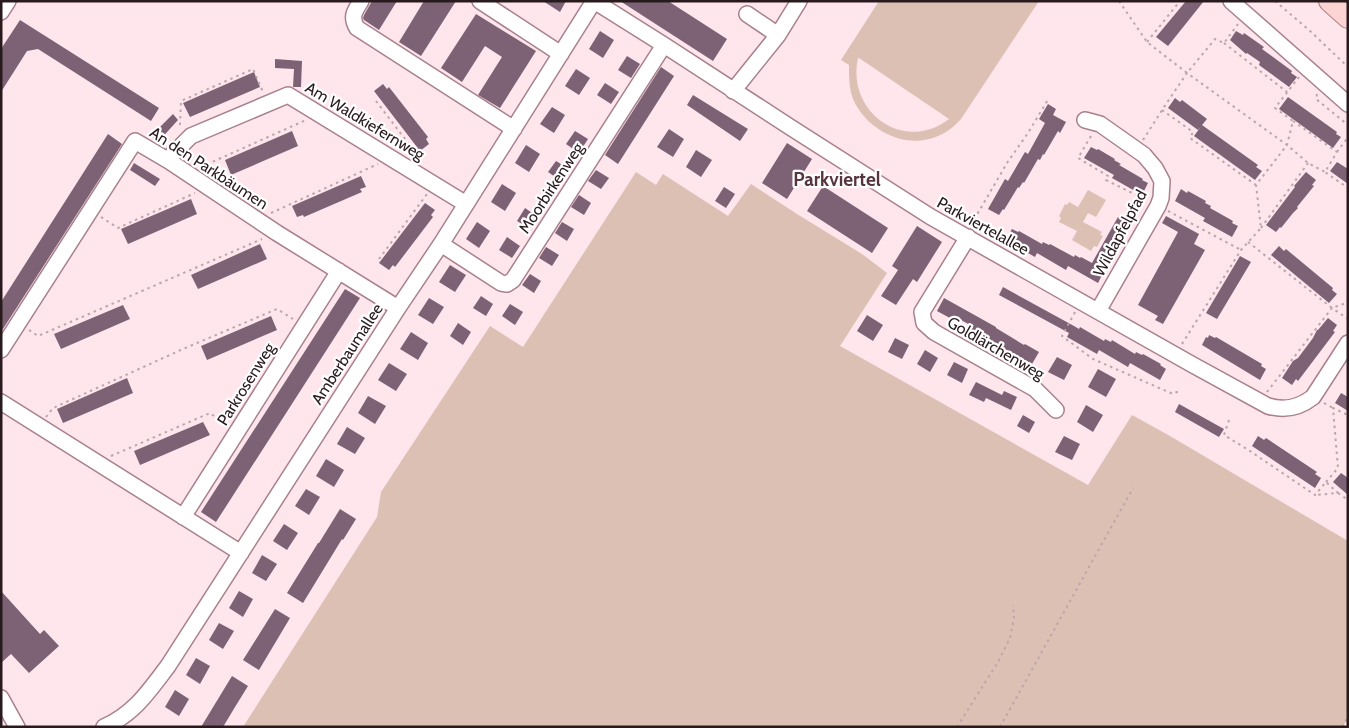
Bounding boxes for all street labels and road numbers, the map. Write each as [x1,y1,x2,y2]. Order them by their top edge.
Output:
street label: Am Waldkiefernweg [302,78,429,165]
street label: An den Parkbäumen [146,123,272,213]
street label: Moorbirkenweg [515,138,588,237]
street label: Wildapfelpfad [1089,186,1151,280]
street label: Parkviertelallee [934,193,1032,259]
street label: Amberbaumallee [307,300,387,408]
street label: Goldlärchenweg [944,313,1049,384]
street label: Parkrosenweg [213,338,279,429]

